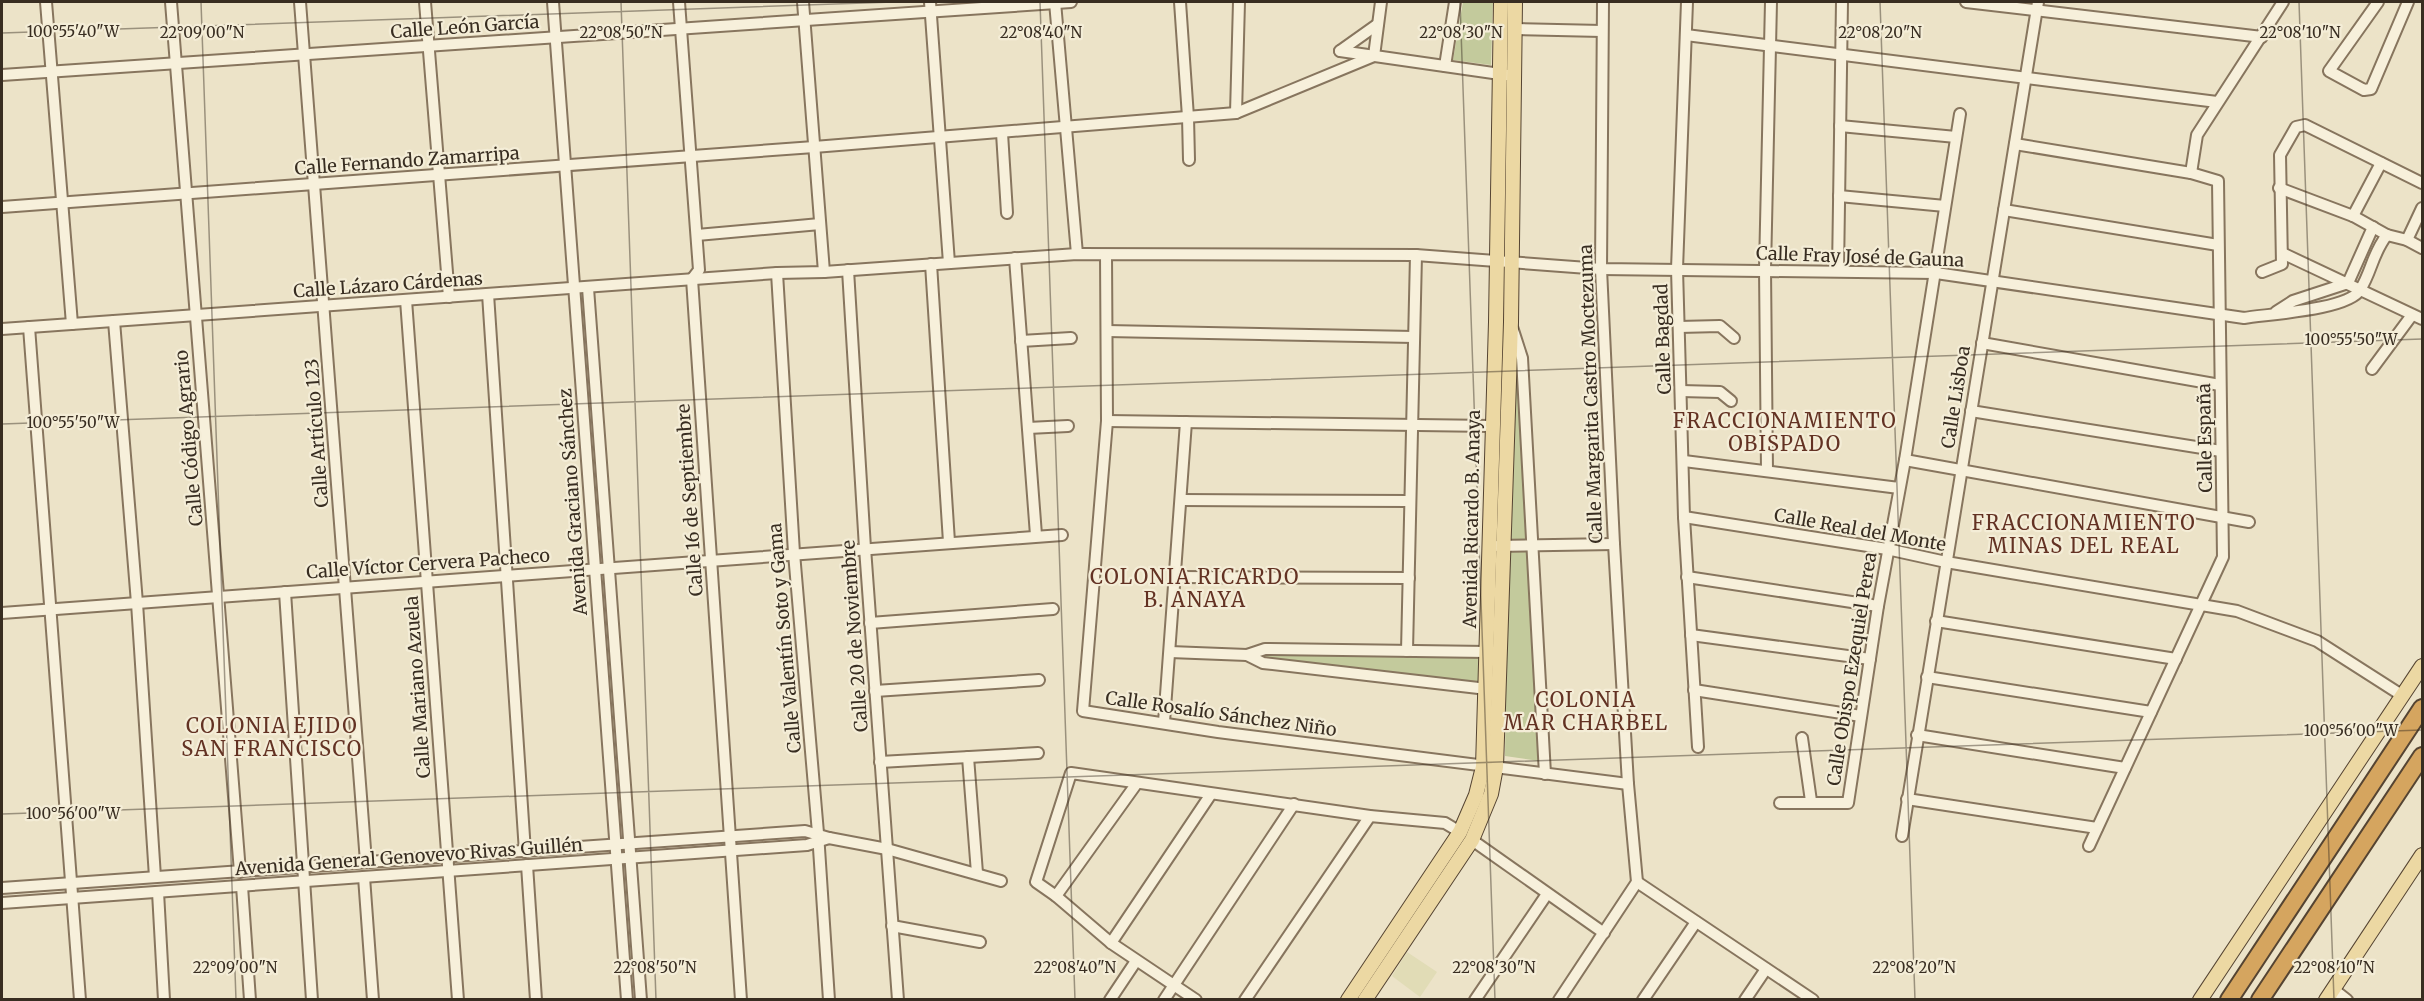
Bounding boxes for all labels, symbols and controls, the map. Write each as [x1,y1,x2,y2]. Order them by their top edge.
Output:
street label: Calle León García [390,10,540,43]
text: 100°55'40"W [27,22,120,41]
text: 22°09'00"N [160,23,245,42]
text: 22°08'50"N [579,23,663,42]
text: 22°08'40"N [1000,23,1083,42]
text: 22°08'30"N [1419,23,1503,42]
text: 22°08'20"N [1838,23,1922,42]
text: 22°08'10"N [2259,23,2341,42]
street label: Calle Fernando Zamarripa [294,141,521,180]
street label: Calle Fray José de Gauna [1756,241,1965,272]
street label: Calle Margarita Castro Moctezuma [1574,244,1607,544]
street label: Calle Lázaro Cárdenas [292,266,484,303]
street label: Calle Bagdad [1649,283,1676,395]
text: 100°55'50"W [2304,330,2399,349]
street label: Calle Lisboa [1936,344,1975,450]
street label: Calle Código Agrario [169,349,208,527]
street label: Calle Artículo 123 [300,358,333,508]
street label: Calle España [2192,383,2217,493]
street label: Avenida Graciano Sánchez [553,388,592,617]
street label: Calle 16 de Septiembre [671,403,708,597]
district label: FRACCIONAMIENTO OBISPADO [1673,408,1897,456]
street label: Avenida Ricardo B. Anaya [1458,409,1485,629]
text: 100°55'50"W [26,413,121,432]
street label: Calle Real del Monte [1772,503,1948,556]
district label: FRACCIONAMIENTO MINAS DEL REAL [1972,510,2196,558]
street label: Calle Valentín Soto y Gama [763,522,806,754]
street label: Calle 20 de Noviembre [836,539,873,733]
street label: Calle Víctor Cervera Pacheco [305,544,550,583]
street label: Calle Obispo Ezequiel Perea [1822,550,1881,787]
district label: COLONIA RICARDO B. ANAYA [1090,564,1300,612]
street label: Calle Mariano Azuela [400,595,435,779]
street label: Calle Rosalío Sánchez Niño [1104,686,1338,741]
district label: COLONIA MAR CHARBEL [1503,687,1669,735]
district label: COLONIA EJIDO SAN FRANCISCO [181,713,363,761]
text: 100°56'00"W [2304,721,2399,740]
text: 100°56'00"W [26,804,121,823]
street label: Avenida General Genovevo Rivas Guillén [233,833,584,880]
text: 22°09'00"N [193,958,278,977]
text: 22°08'50"N [613,958,697,977]
text: 22°08'40"N [1034,958,1117,977]
text: 22°08'30"N [1452,958,1536,977]
text: 22°08'20"N [1872,958,1956,977]
text: 22°08'10"N [2293,958,2375,977]

